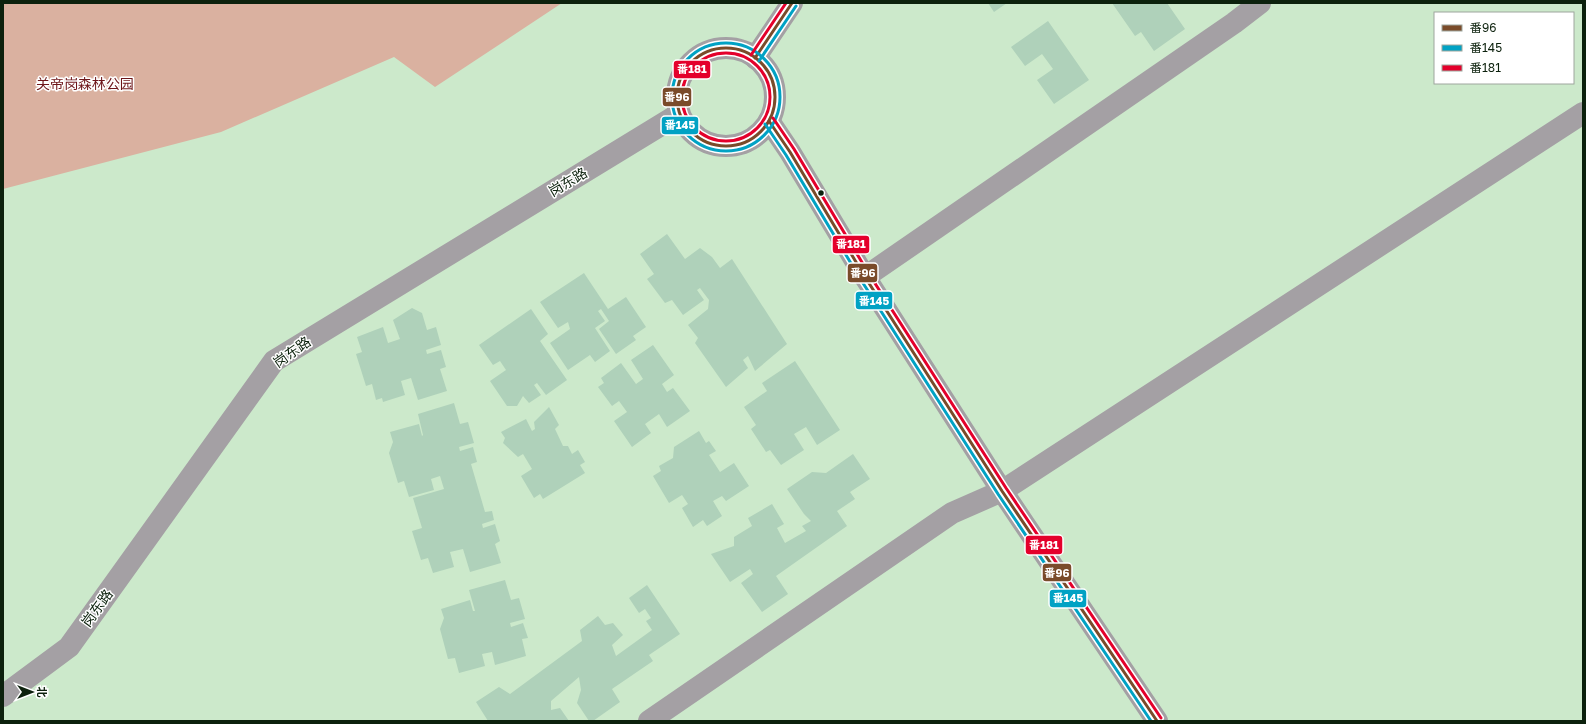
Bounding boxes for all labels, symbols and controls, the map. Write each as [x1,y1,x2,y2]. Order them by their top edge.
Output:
legend [1434,12,1574,84]
text: 番96 [1470,20,1497,35]
text: 番145 [1470,40,1502,55]
line badge: 番181 [673,60,711,79]
text: 番181 [1470,60,1501,75]
text: 番181 [677,62,707,75]
park label: 关帝岗森林公园 [36,75,134,92]
line badge: 番96 [662,87,692,107]
text: 番96 [665,90,689,103]
line badge: 番145 [661,116,699,135]
text: 番145 [665,118,695,131]
street label: 岗东路 [545,163,590,200]
unlabelled marker [816,188,826,198]
line badge: 番181 [832,235,870,254]
text: 番181 [836,237,866,250]
line badge: 番96 [847,263,878,283]
text: 番96 [851,266,875,279]
line badge: 番145 [855,291,893,310]
text: 番145 [859,294,889,307]
street label: 岗东路 [270,333,314,371]
line badge: 番181 [1025,535,1063,555]
text: 番181 [1029,538,1059,551]
line badge: 番96 [1042,563,1072,582]
text: 番96 [1045,566,1069,579]
street label: 岗东路 [77,586,116,630]
line badge: 番145 [1049,589,1087,608]
text: 番145 [1053,591,1083,604]
north arrow [12,672,52,712]
text: 北 [36,687,49,698]

